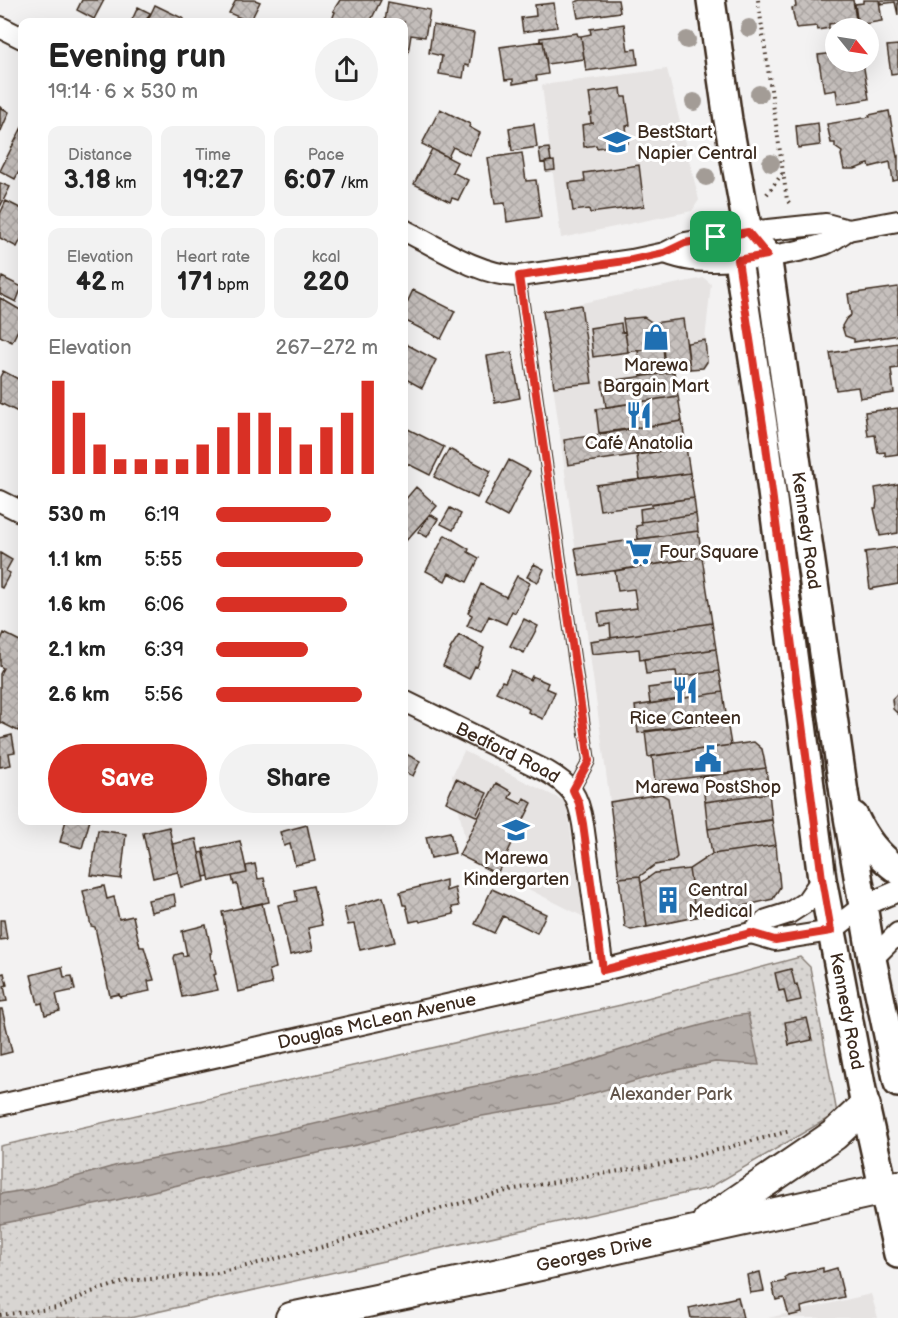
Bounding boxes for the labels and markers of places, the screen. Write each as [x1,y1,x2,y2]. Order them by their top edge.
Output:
place label: BestStart Napier Central [637,122,757,164]
school or university icon: BestStart Napier Central [602,127,632,157]
pin [690,211,741,262]
shop icon: Marewa Bargain Mart [641,322,671,352]
place label: Marewa Bargain Mart [603,355,710,397]
restaurant icon: Café Anatolia [624,400,654,430]
place label: Café Anatolia [585,433,693,454]
supermarket icon: Four Square [624,537,654,567]
place label: Four Square [659,542,759,563]
restaurant icon: Rice Canteen [670,675,700,705]
place label: Rice Canteen [629,708,741,729]
public building icon: Marewa PostShop [693,744,723,774]
place label: Marewa PostShop [635,777,781,798]
school or university icon: Marewa Kindergarten [501,815,531,845]
place label: Marewa Kindergarten [463,848,569,890]
place label: Central Medical [688,880,753,922]
building icon: Central Medical [653,885,683,915]

